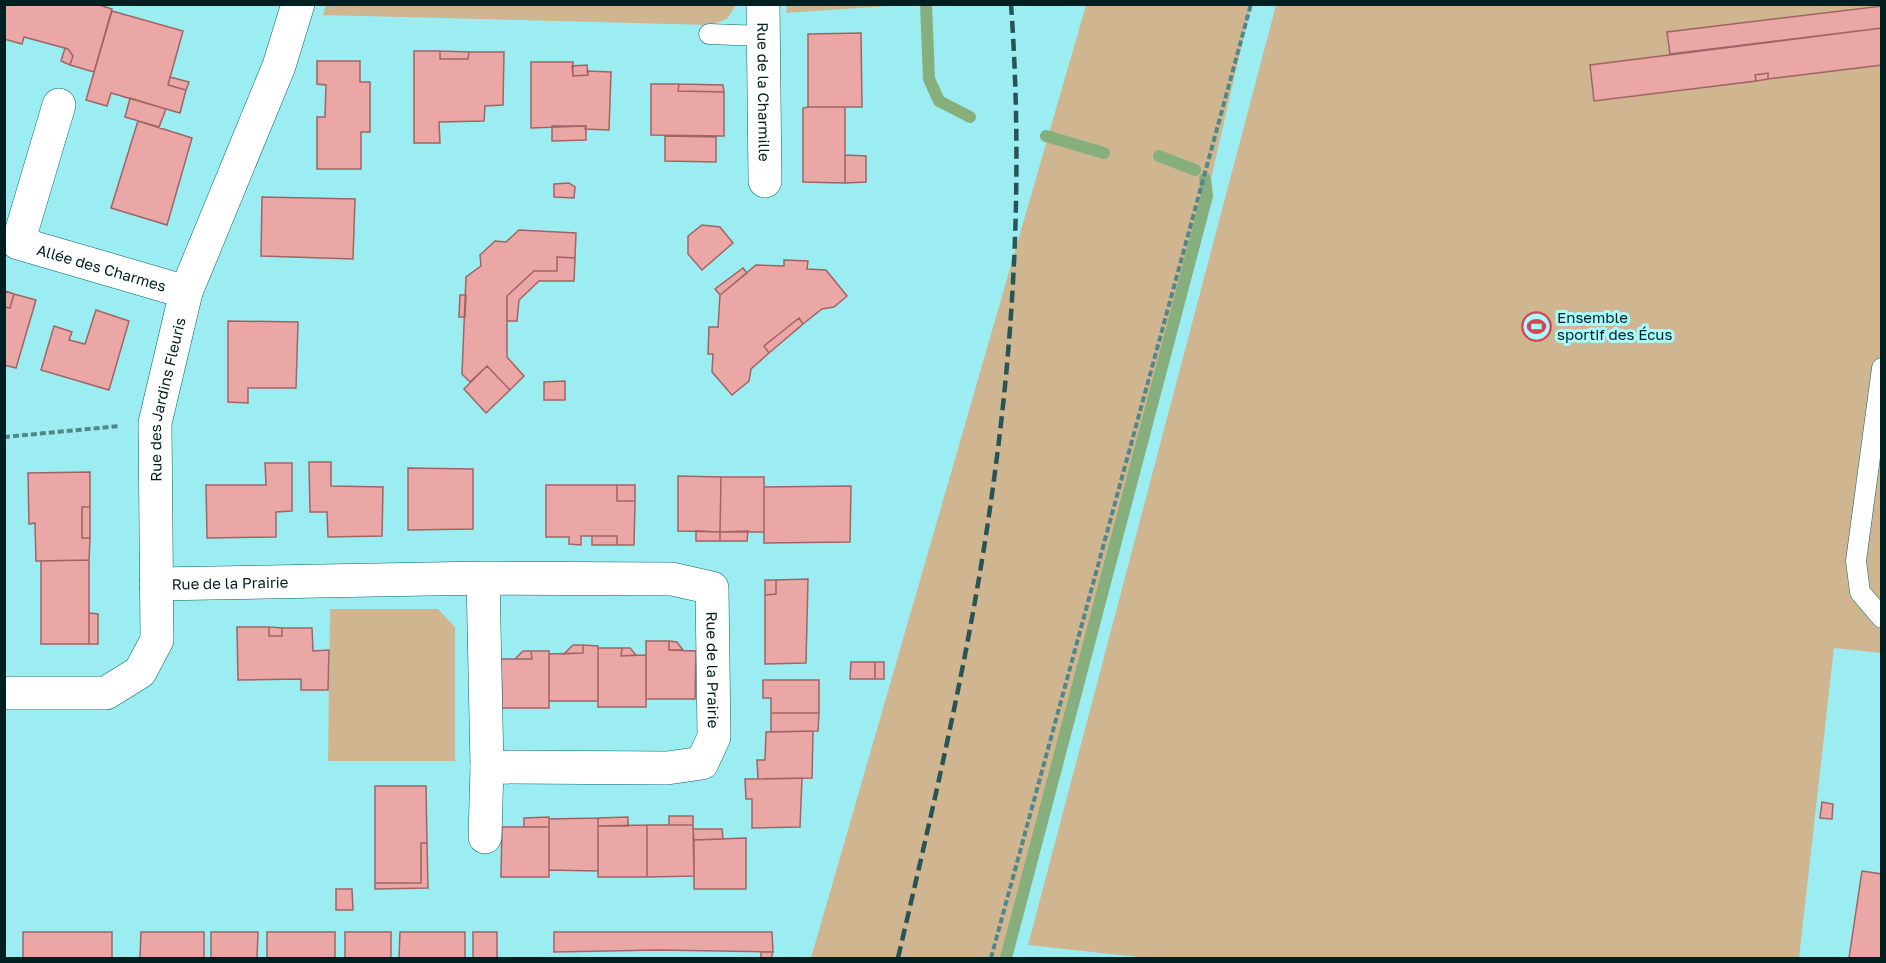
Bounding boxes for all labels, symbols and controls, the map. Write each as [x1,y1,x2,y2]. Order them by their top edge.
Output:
street label: Rue de la Charmille [754,22,774,162]
street label: Allée des Charmes [35,240,168,295]
place label: Ensemble sportif des Écus [1557,308,1672,343]
sports icon: Ensemble sportif des Écus [1520,310,1552,342]
street label: Rue des Jardins Fleuris [146,315,189,482]
street label: Rue de la Prairie [171,573,289,593]
street label: Rue de la Prairie [703,611,723,729]

